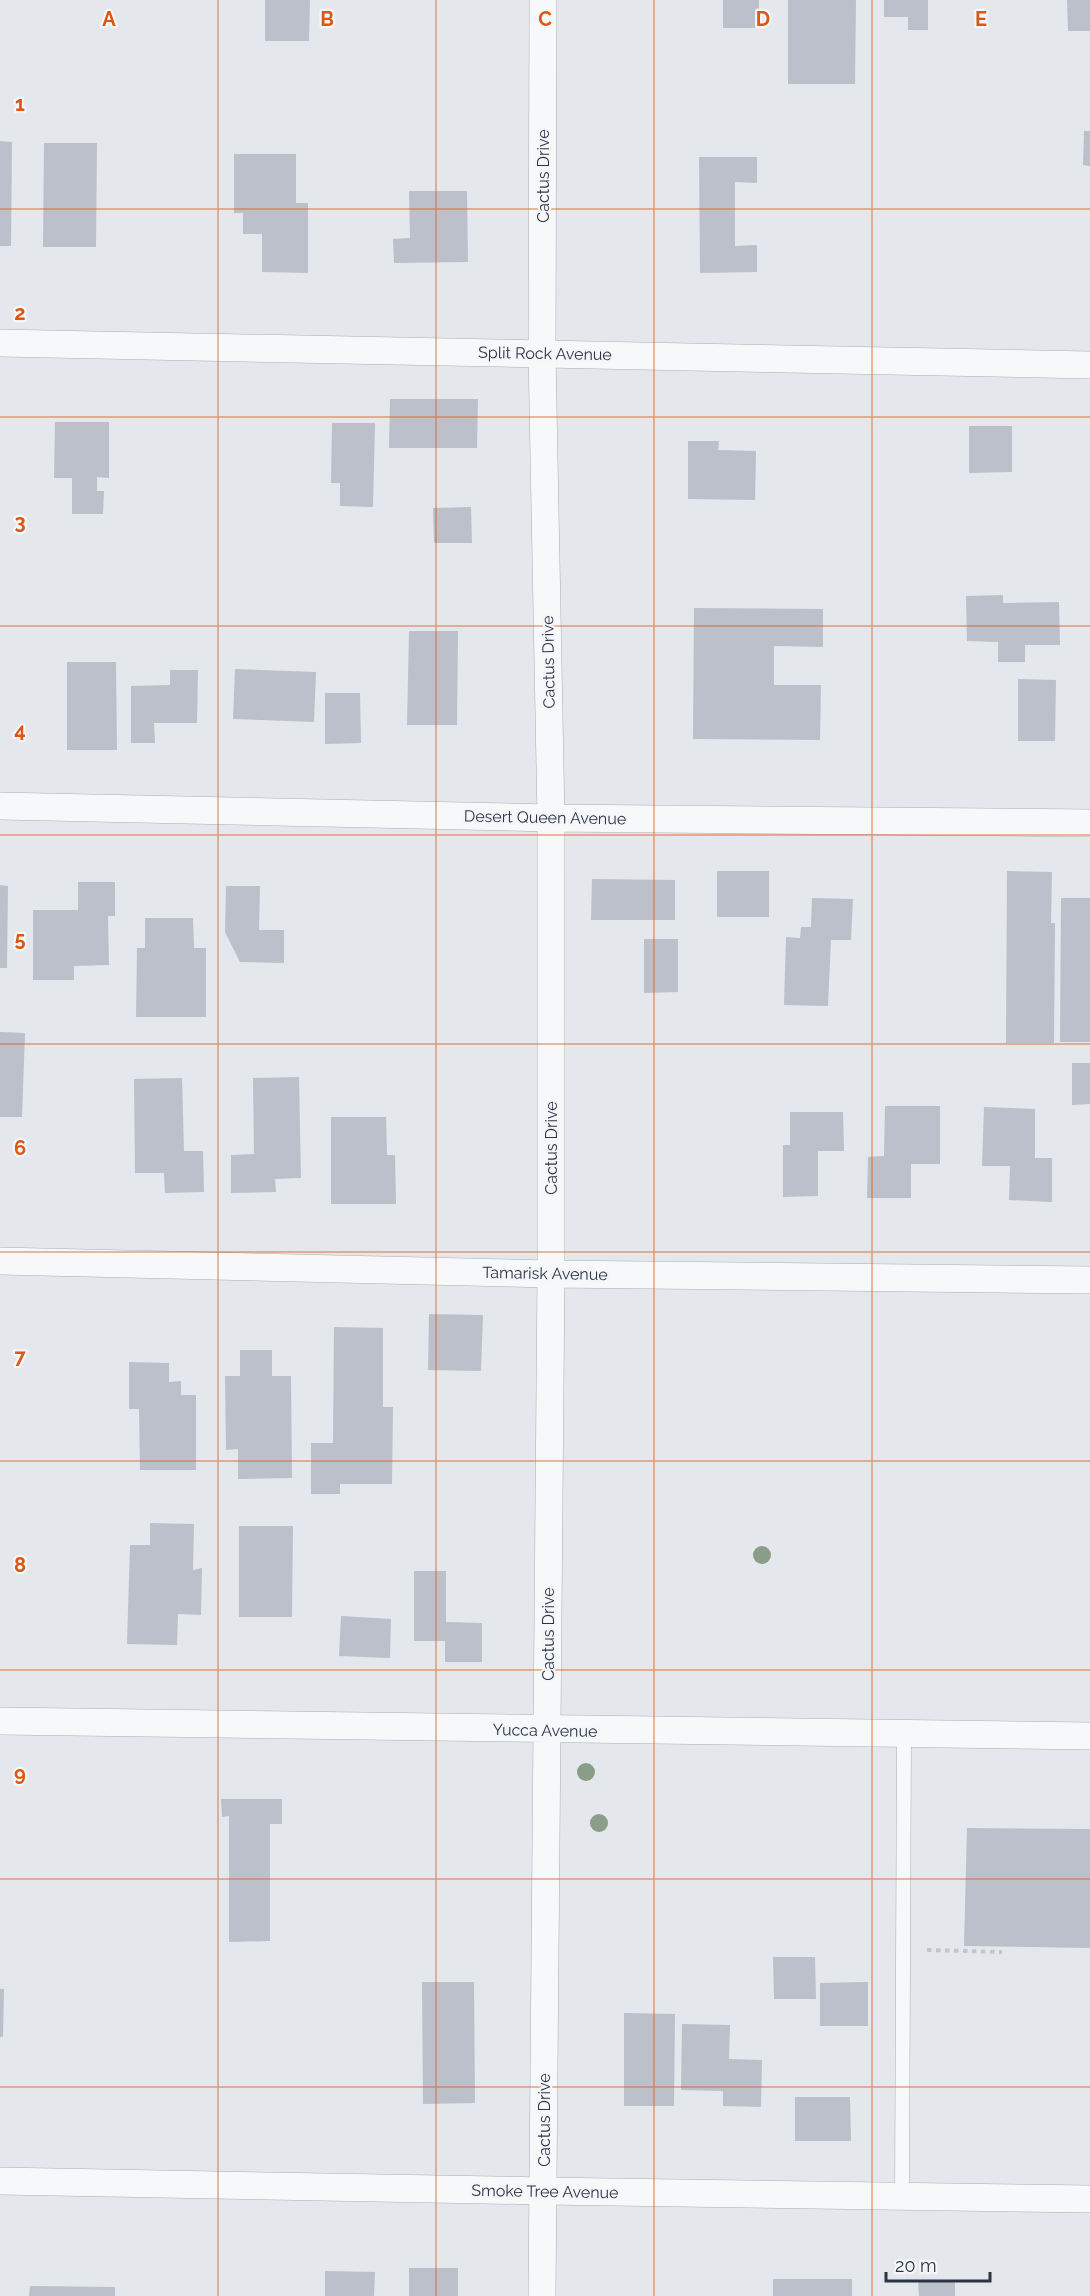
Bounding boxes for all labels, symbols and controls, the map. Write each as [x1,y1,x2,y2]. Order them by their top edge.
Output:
text: A [102,7,116,31]
text: B [320,7,334,31]
text: C [538,7,552,31]
text: D [756,7,770,31]
text: E [975,7,987,31]
text: 1 [15,92,25,116]
street label: Cactus Drive [534,129,553,223]
text: 2 [14,301,26,325]
street label: Split Rock Avenue [478,343,612,364]
text: 3 [14,510,26,534]
street label: Cactus Drive [538,615,559,709]
text: 4 [14,718,26,742]
street label: Desert Queen Avenue [464,807,626,828]
text: 5 [14,927,26,951]
street label: Cactus Drive [542,1101,561,1195]
text: 6 [14,1136,26,1160]
street label: Tamarisk Avenue [482,1263,608,1284]
text: 7 [14,1345,26,1369]
text: 8 [14,1553,26,1577]
street label: Cactus Drive [539,1587,558,1681]
street label: Yucca Avenue [492,1720,598,1741]
text: 9 [14,1762,26,1786]
street label: Cactus Drive [535,2073,554,2167]
street label: Smoke Tree Avenue [471,2181,619,2202]
scale bar [886,2245,990,2283]
text: 20 m [895,2255,937,2276]

